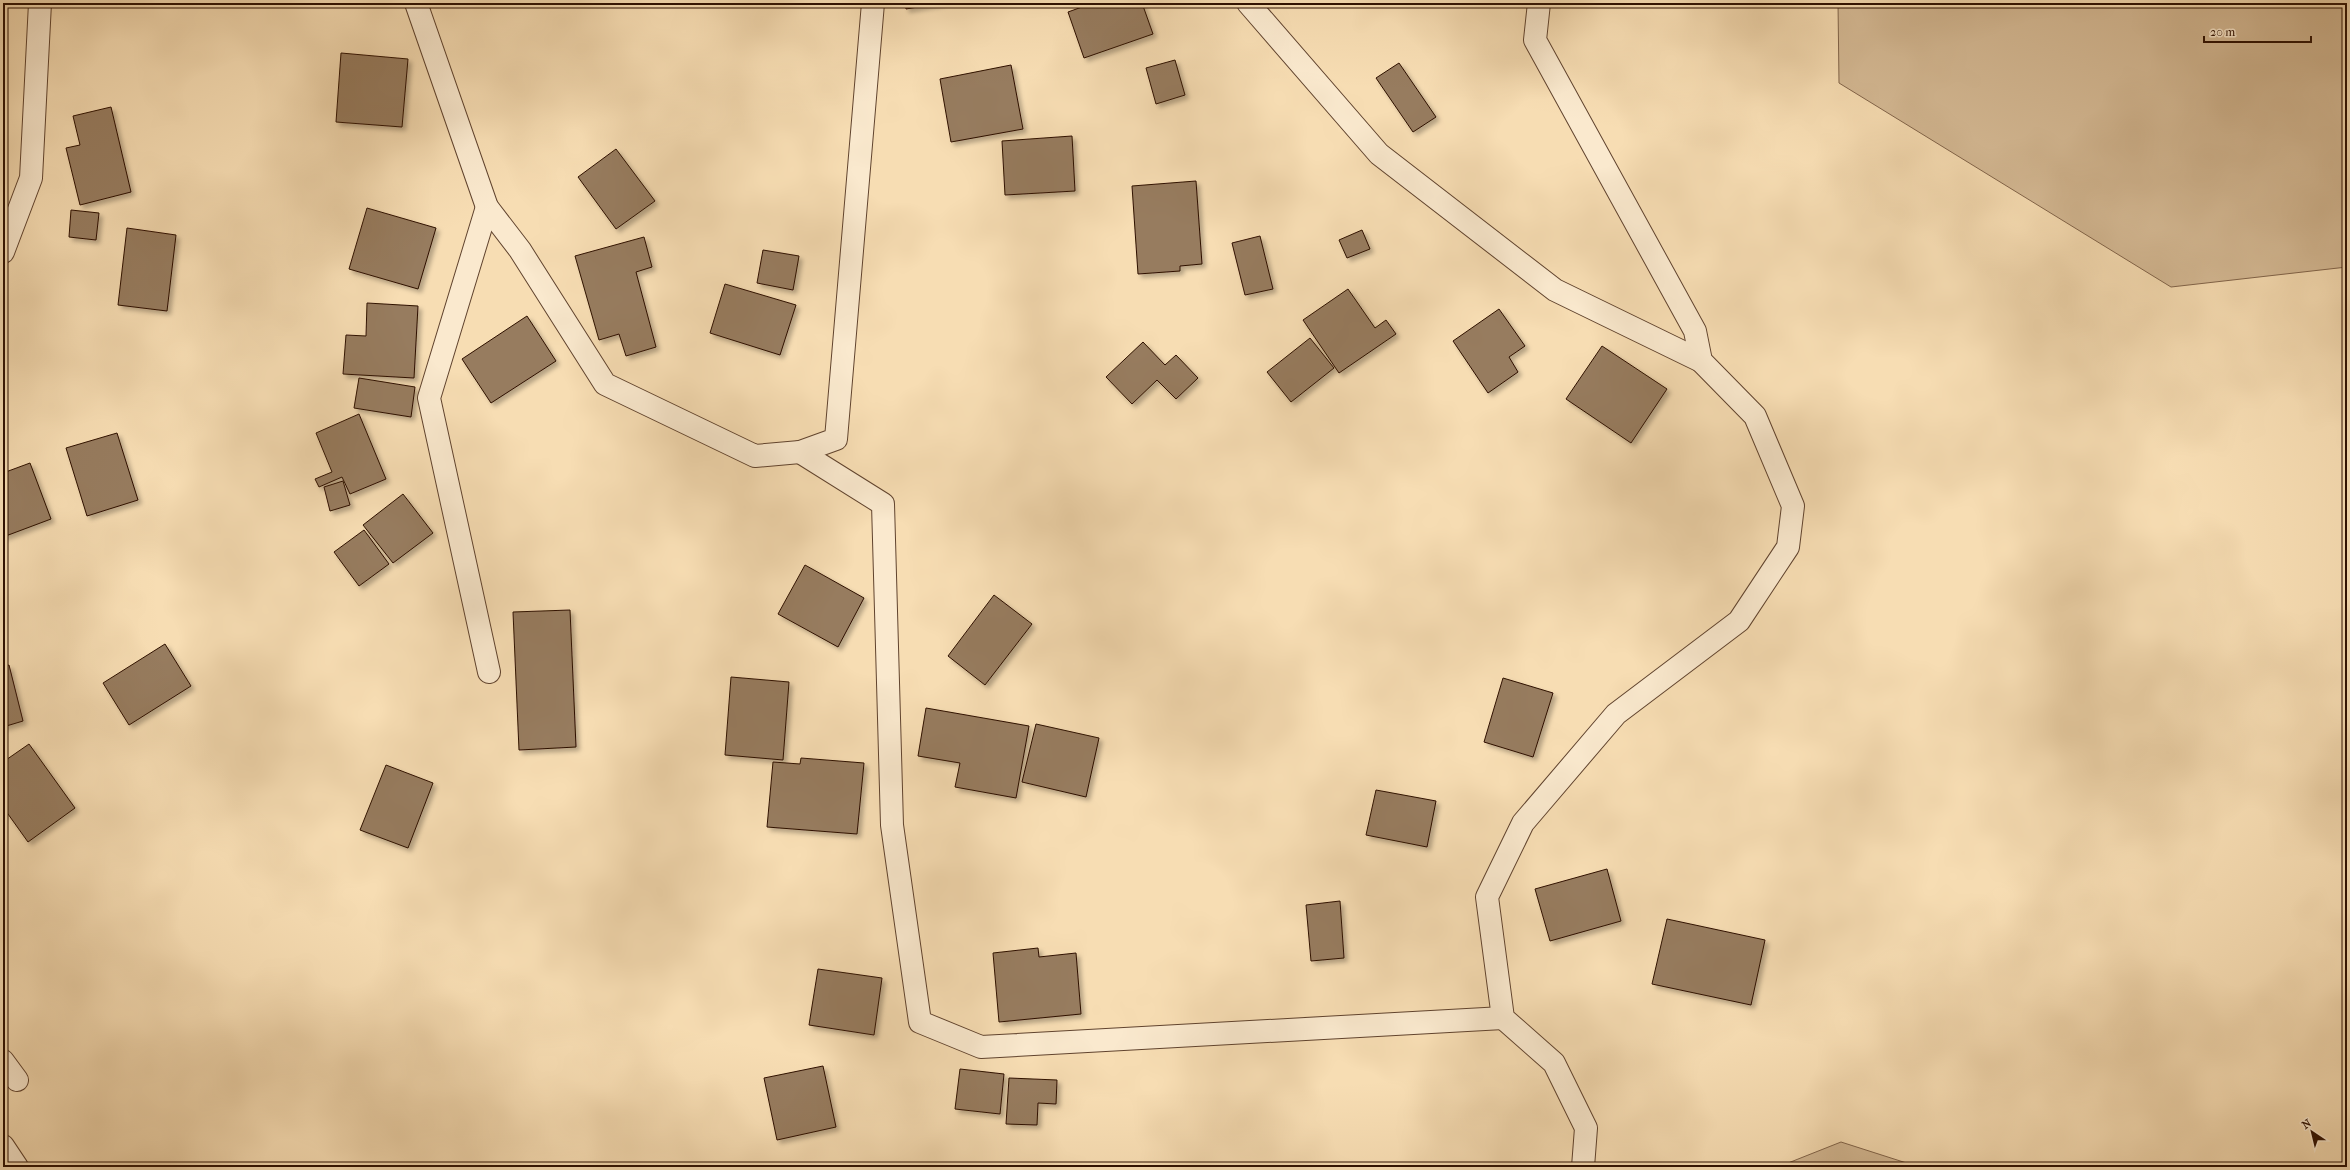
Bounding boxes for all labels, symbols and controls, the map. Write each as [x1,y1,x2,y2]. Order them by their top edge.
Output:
scale bar [2204,18,2311,44]
text: 20 m [2210,25,2235,39]
north arrow [2292,1112,2332,1152]
text: N [2299,1116,2314,1132]

